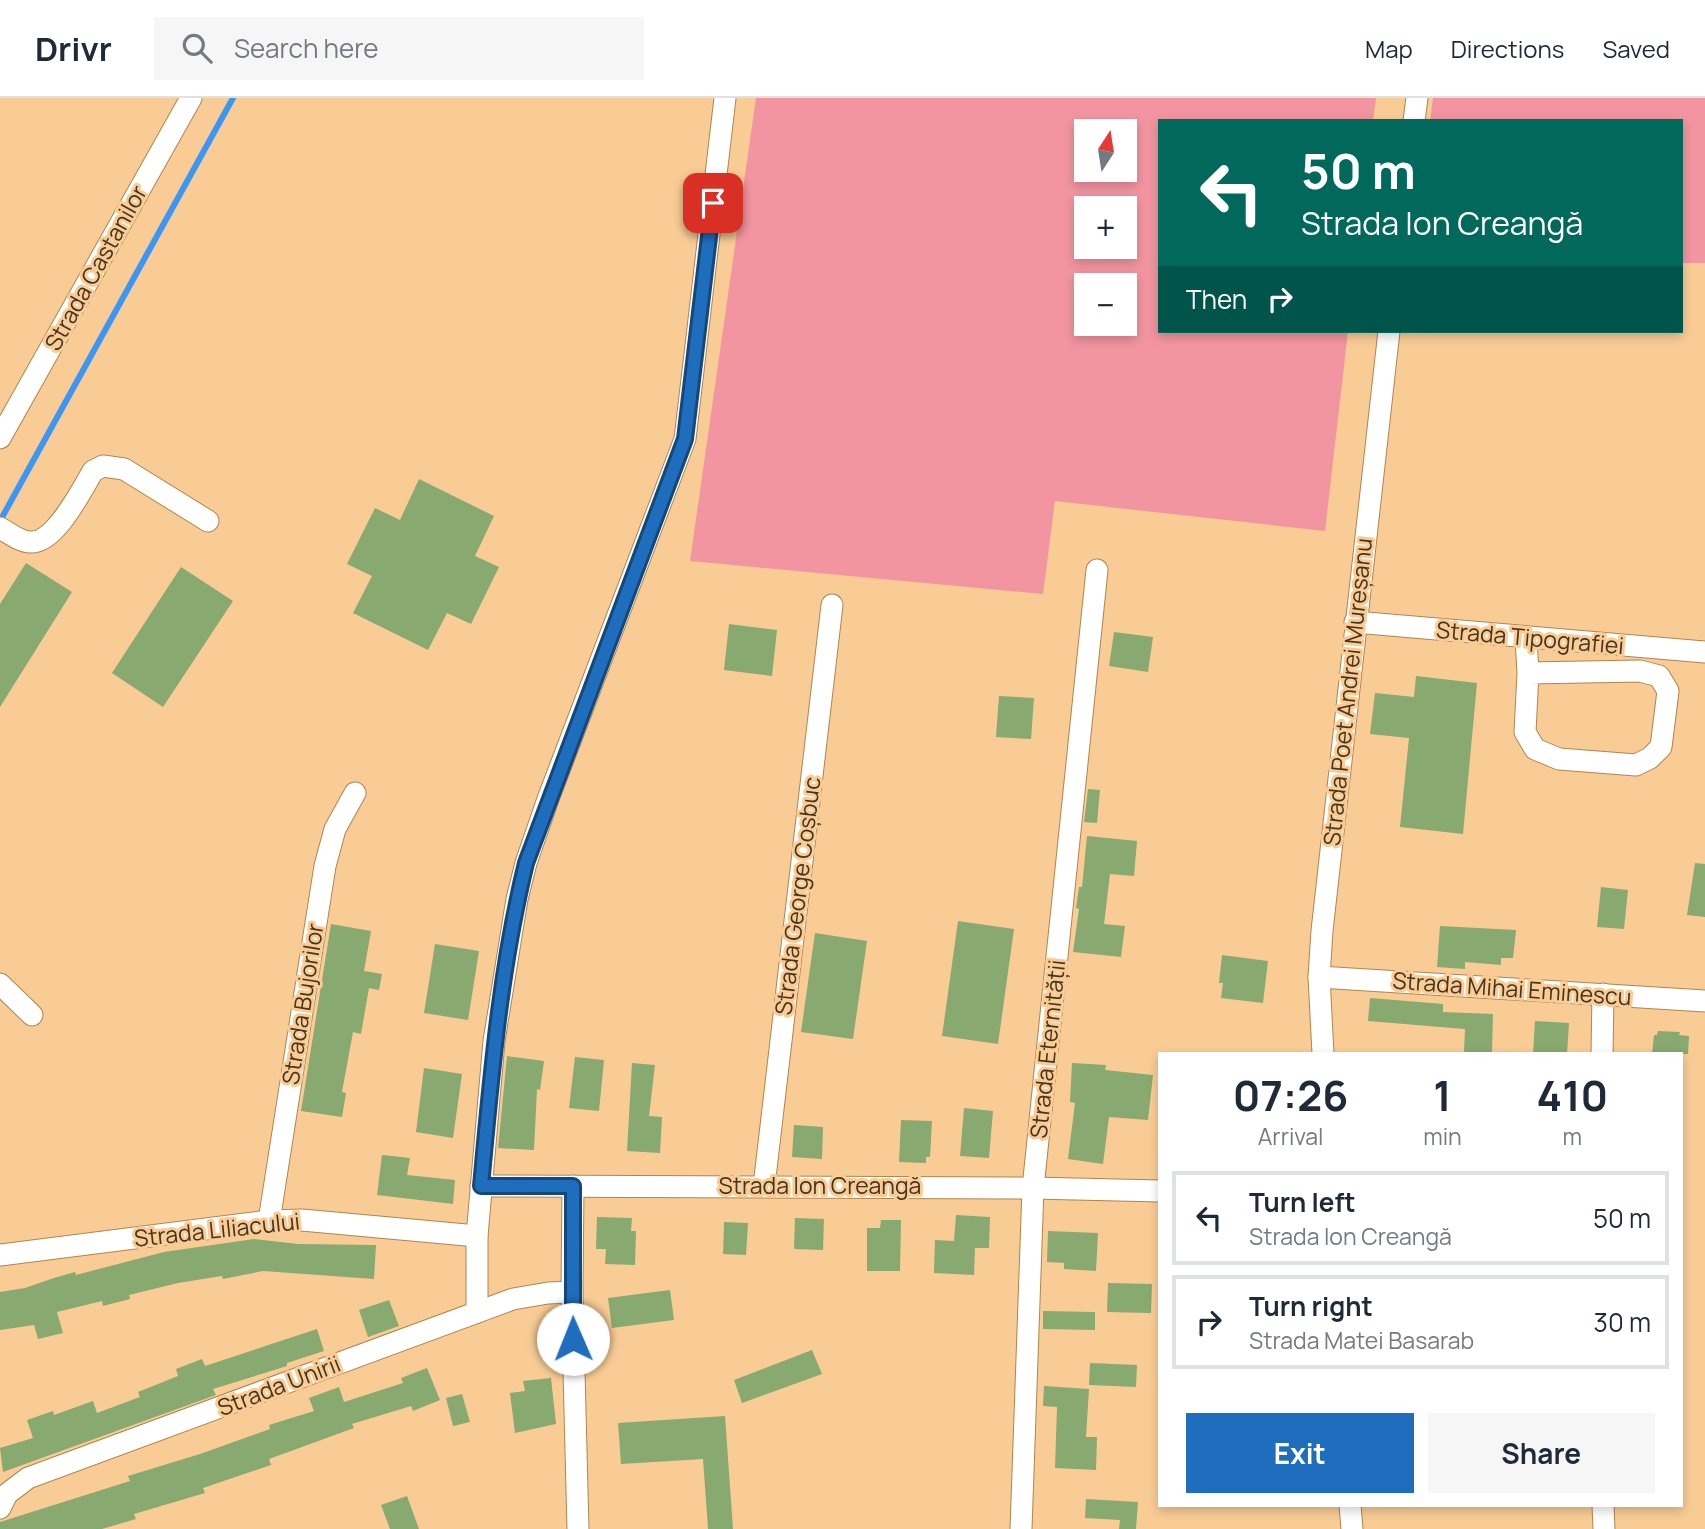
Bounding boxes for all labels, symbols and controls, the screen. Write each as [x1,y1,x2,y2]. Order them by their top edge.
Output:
search box [154,17,644,80]
text: Drivr [35,26,112,71]
icon: search [178,29,216,67]
text: Search here [234,30,378,66]
text: Map [1365,32,1413,65]
text: Directions [1451,32,1564,65]
text: Saved [1602,32,1670,65]
north arrow [1074,119,1138,182]
map controls [1074,119,1137,336]
text: 50 m [1301,137,1416,204]
icon: left [1186,147,1277,238]
pin [683,173,743,233]
street label: Strada Castanilor [36,179,154,356]
icon: arrive [694,184,732,222]
button: + [1074,196,1137,259]
text: Strada Ion Creangă [1301,201,1583,245]
button: − [1074,273,1137,336]
icon: right [1261,280,1299,318]
text: Then [1186,281,1247,317]
street label: Strada Poet Andrei Mureșanu [1315,536,1379,848]
street label: Strada Tipografiei [1435,613,1625,661]
street label: Strada George Coșbuc [767,775,828,1017]
street label: Strada Bujorilor [273,921,331,1087]
street label: Strada Eternității [1022,958,1072,1140]
street label: Strada Mihai Eminescu [1391,964,1633,1012]
text: 07:26 [1233,1066,1348,1124]
text: 1 [1433,1066,1452,1124]
text: 410 [1537,1066,1608,1124]
text: Arrival [1258,1120,1323,1152]
text: min [1423,1120,1462,1152]
text: m [1563,1120,1582,1152]
street label: Strada Ion Creangă [719,1169,921,1201]
text: Turn left [1249,1184,1356,1220]
icon: left [1190,1199,1228,1237]
text: 50 m [1593,1200,1651,1236]
street label: Strada Liliacului [132,1204,301,1254]
text: Strada Ion Creangă [1249,1220,1452,1252]
text: Turn right [1249,1288,1373,1324]
position arrow [536,1302,610,1376]
icon: right [1190,1303,1228,1341]
text: 30 m [1594,1304,1651,1340]
text: Strada Matei Basarab [1249,1324,1474,1356]
street label: Strada Unirii [213,1347,345,1423]
button: Exit [1186,1413,1414,1493]
button: Share [1428,1413,1655,1493]

